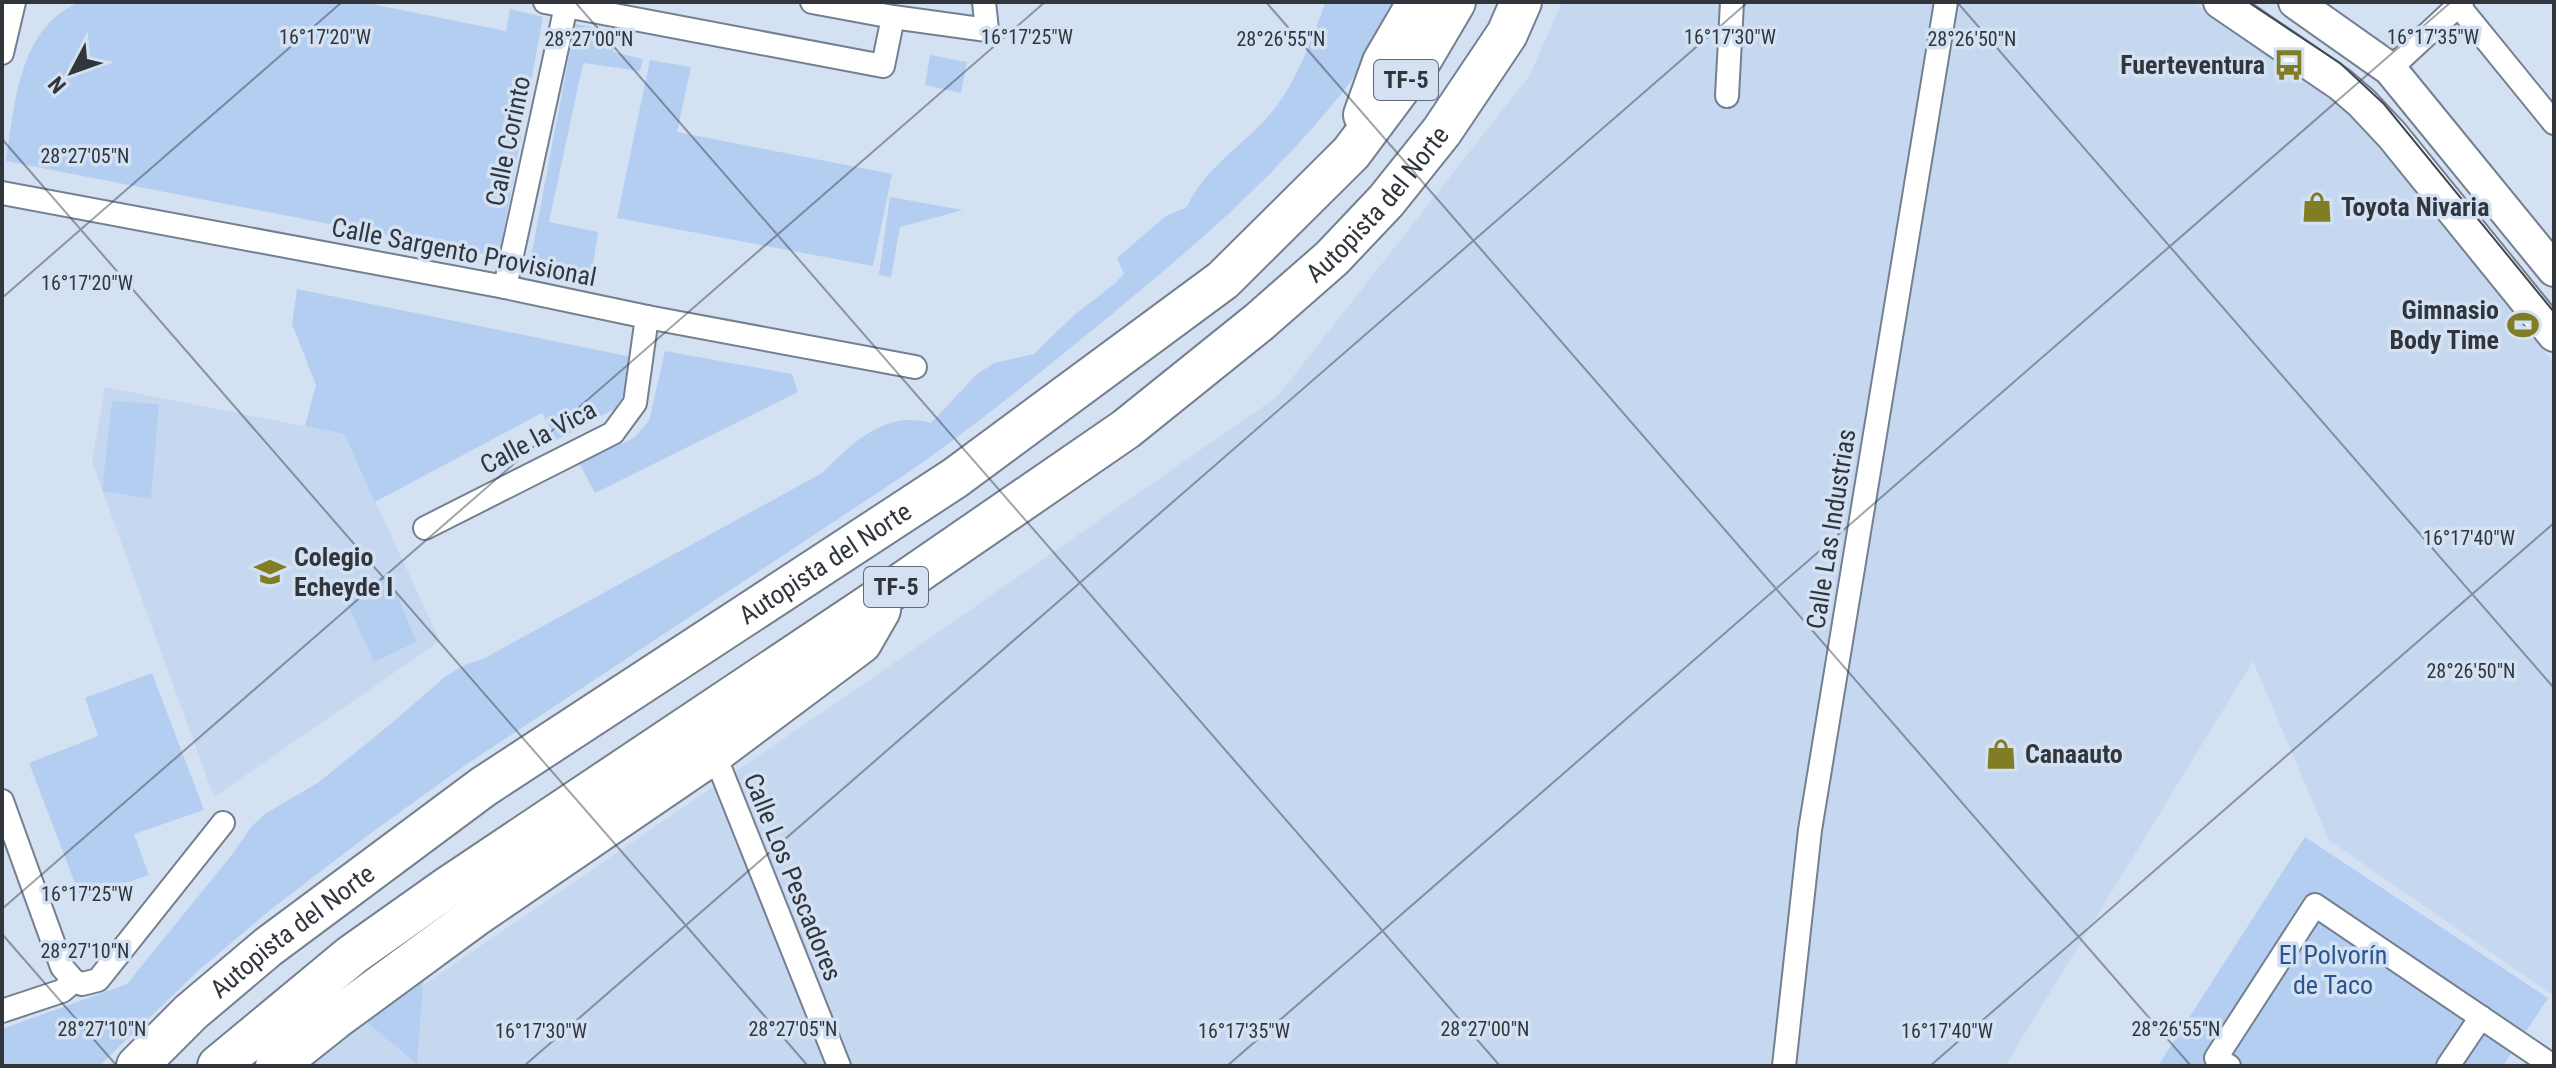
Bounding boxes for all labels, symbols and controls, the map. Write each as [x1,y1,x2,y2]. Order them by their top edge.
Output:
text: 16°17'20"W [279,25,371,49]
text: 16°17'25"W [981,25,1073,49]
text: 16°17'30"W [1684,25,1776,49]
text: 16°17'35"W [2387,25,2479,49]
text: 28°27'00"N [544,27,634,51]
text: 28°26'55"N [1236,27,1326,51]
text: 28°26'50"N [1927,27,2017,51]
north arrow [32,32,112,112]
bus stop icon: Fuerteventura [2272,48,2306,82]
place label: Fuerteventura [2120,50,2265,80]
road number: TF-5 [1374,60,1438,100]
text: N [43,72,71,98]
street label: Calle Corinto [480,73,536,209]
street label: Autopista del Norte [1300,120,1455,289]
text: 28°27'05"N [40,144,130,168]
shop icon: Toyota Nivaria [2300,190,2334,224]
place label: Toyota Nivaria [2341,192,2489,222]
street label: Calle Sargento Provisional [329,212,599,292]
text: 16°17'20"W [41,271,133,295]
place label: Gimnasio Body Time [2389,295,2499,355]
sports icon: Gimnasio Body Time [2506,308,2540,342]
street label: Calle la Vica [475,394,601,480]
street label: Calle Las Industrias [1800,427,1862,631]
street label: Autopista del Norte [733,496,917,630]
text: 16°17'40"W [2423,526,2515,550]
place label: Colegio Echeyde I [294,542,393,602]
school or university icon: Colegio Echeyde I [253,555,287,589]
road number: TF-5 [864,567,928,607]
text: 28°26'50"N [2426,659,2516,683]
shop icon: Canaauto [1984,737,2018,771]
place label: Canaauto [2025,739,2123,769]
street label: Calle Los Pescadores [738,769,848,985]
street label: Autopista del Norte [204,858,380,1004]
text: 16°17'25"W [41,882,133,906]
text: 28°27'10"N [40,939,130,963]
park label: El Polvorín de Taco [2279,940,2387,1000]
text: 28°27'10"N [57,1017,147,1041]
text: 28°27'05"N [748,1017,838,1041]
text: 28°27'00"N [1440,1017,1530,1041]
text: 28°26'55"N [2131,1017,2221,1041]
text: 16°17'30"W [495,1019,587,1043]
text: 16°17'35"W [1198,1019,1290,1043]
text: 16°17'40"W [1901,1019,1993,1043]

